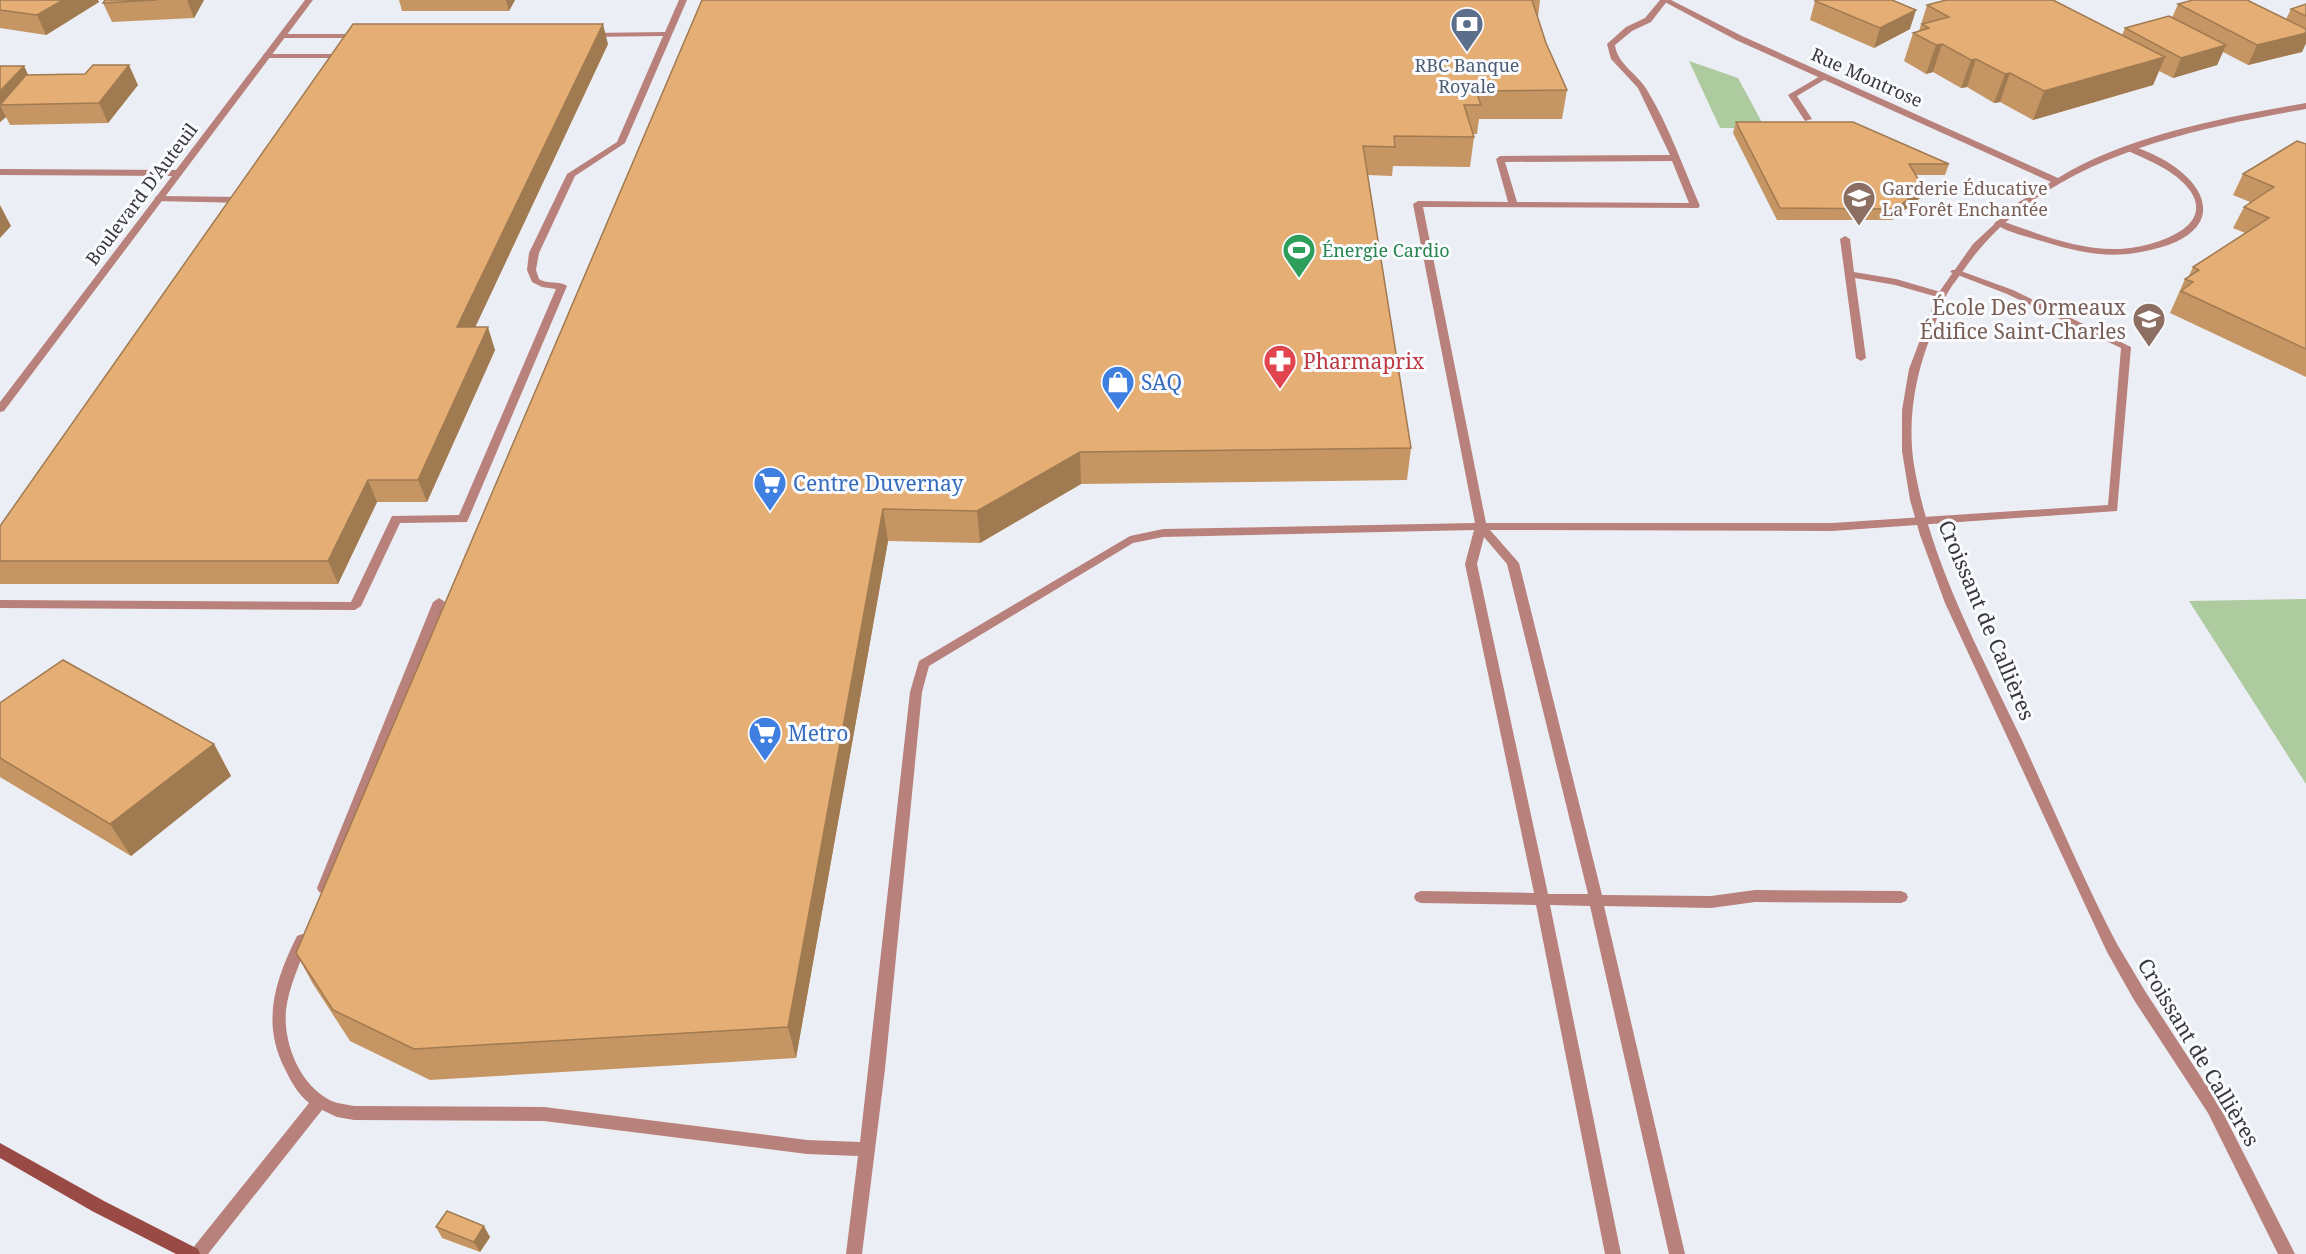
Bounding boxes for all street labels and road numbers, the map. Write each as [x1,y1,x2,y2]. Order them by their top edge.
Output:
street label: Rue Montrose [1808,42,1926,112]
street label: Boulevard D'Auteuil [80,118,202,270]
street label: Croissant de Callières [1932,516,2042,724]
street label: Croissant de Callières [2132,953,2266,1151]

